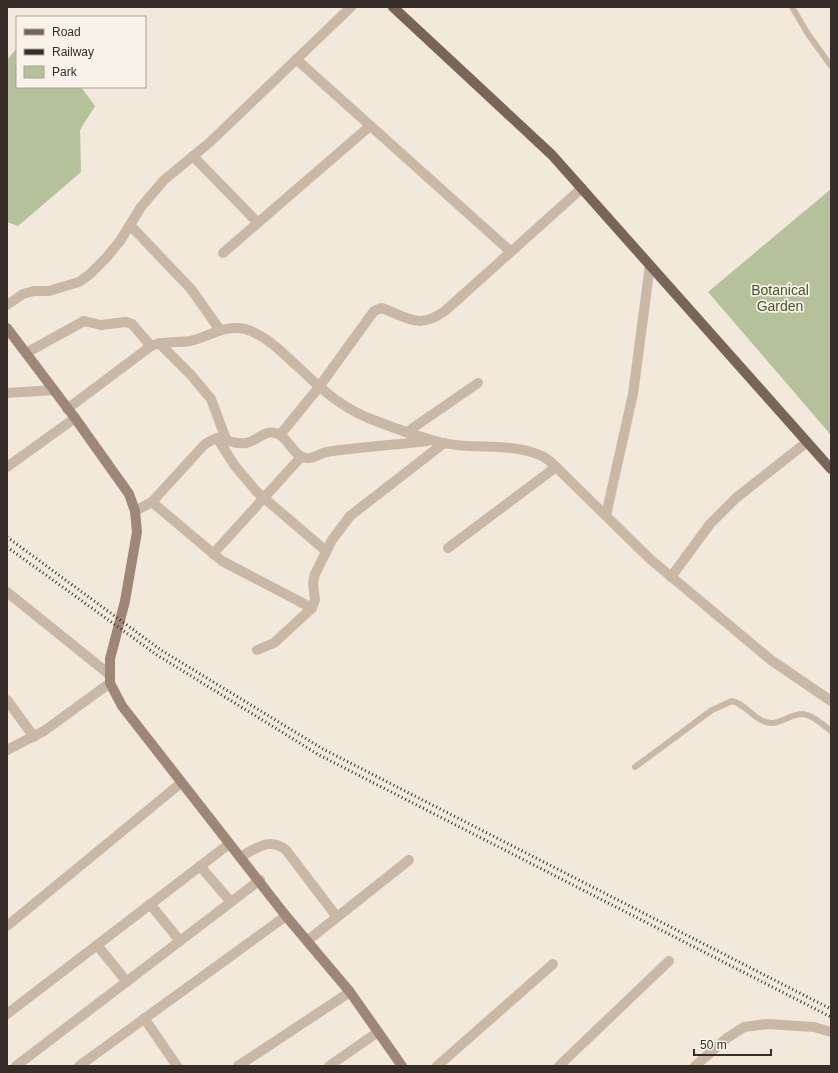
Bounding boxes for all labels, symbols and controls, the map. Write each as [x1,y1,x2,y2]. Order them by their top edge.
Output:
legend [16,16,146,88]
text: Road [52,25,81,39]
text: Railway [52,45,94,59]
text: Park [52,65,78,79]
park label: Botanical Garden [751,282,809,314]
scale bar [694,1031,771,1057]
text: 50 m [700,1038,727,1052]

